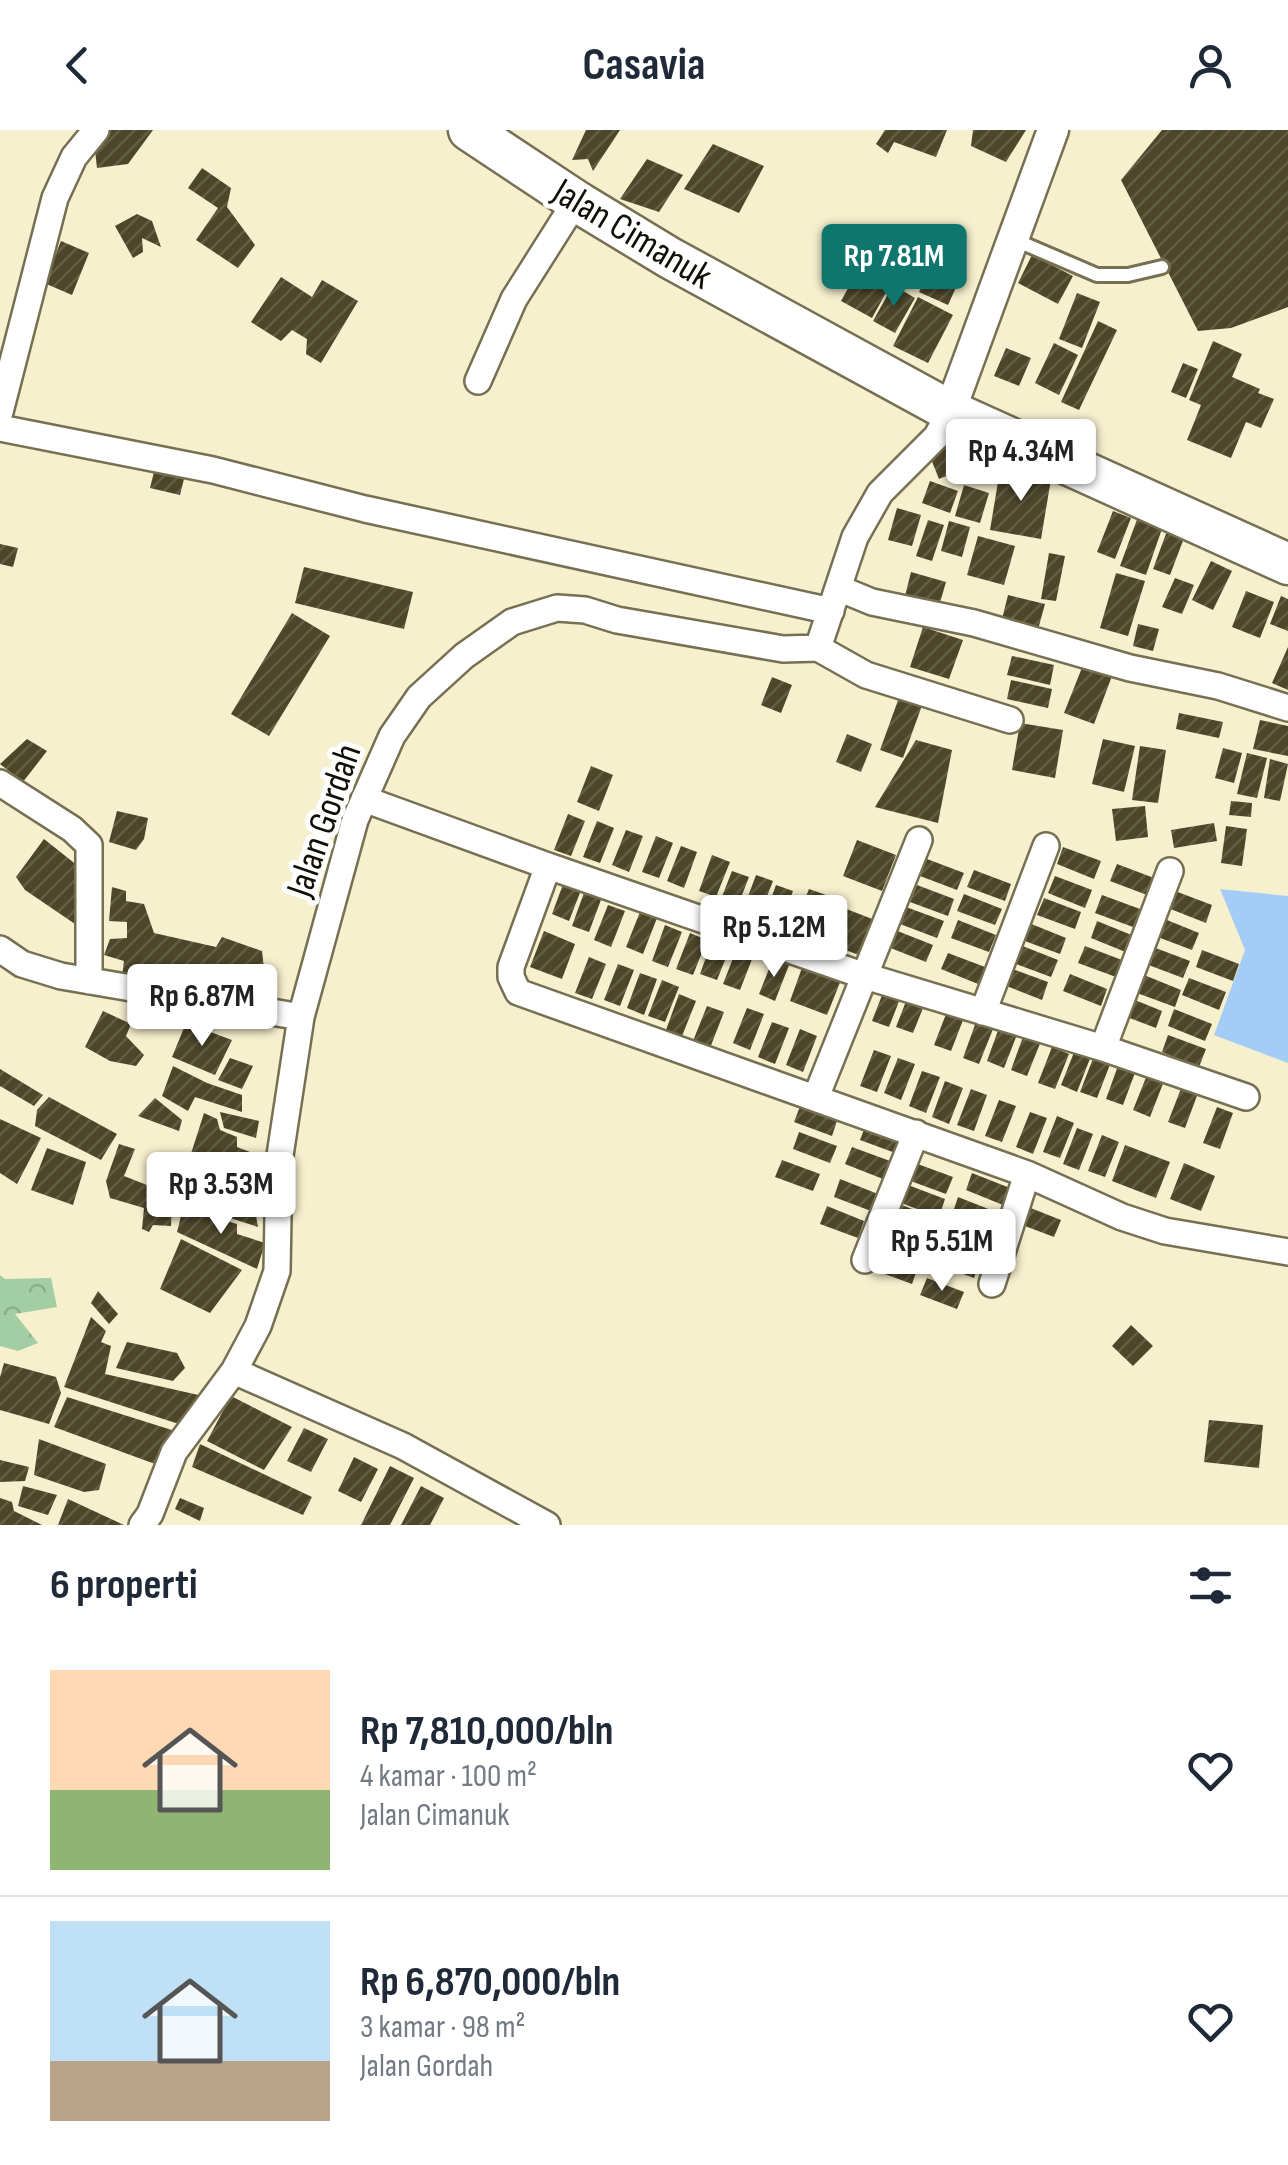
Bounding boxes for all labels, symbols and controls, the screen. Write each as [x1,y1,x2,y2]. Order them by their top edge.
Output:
icon: back [50,38,105,93]
text: Casavia [583,38,705,93]
icon: person [1183,38,1238,93]
street label: Jalan Cimanuk [544,169,720,300]
pin: Rp 7.81M [791,224,997,309]
text: Rp 7.81M [844,237,944,276]
pin: Rp 4.34M [918,419,1124,504]
text: Rp 4.34M [968,432,1074,471]
street label: Jalan Gordah [277,738,371,904]
pin: Rp 5.12M [671,895,877,980]
text: Rp 5.12M [722,908,826,947]
pin: Rp 6.87M [99,964,305,1049]
text: Rp 6.87M [149,977,255,1016]
pin: Rp 3.53M [118,1152,324,1237]
text: Rp 3.53M [169,1165,273,1204]
pin: Rp 5.51M [839,1209,1045,1294]
text: Rp 5.51M [891,1222,993,1261]
icon: filters [1183,1558,1238,1613]
text: 6 properti [50,1560,197,1611]
text: Rp 7,810,000/bln [360,1706,614,1757]
icon: home [130,1710,250,1830]
icon: heart [1183,1743,1238,1798]
text: 4 kamar · 100 m² [360,1757,537,1796]
text: Jalan Cimanuk [360,1796,510,1835]
text: Rp 6,870,000/bln [360,1957,620,2008]
icon: home [130,1961,250,2081]
icon: heart [1183,1994,1238,2049]
text: 3 kamar · 98 m² [360,2008,525,2047]
text: Jalan Gordah [360,2047,493,2086]

